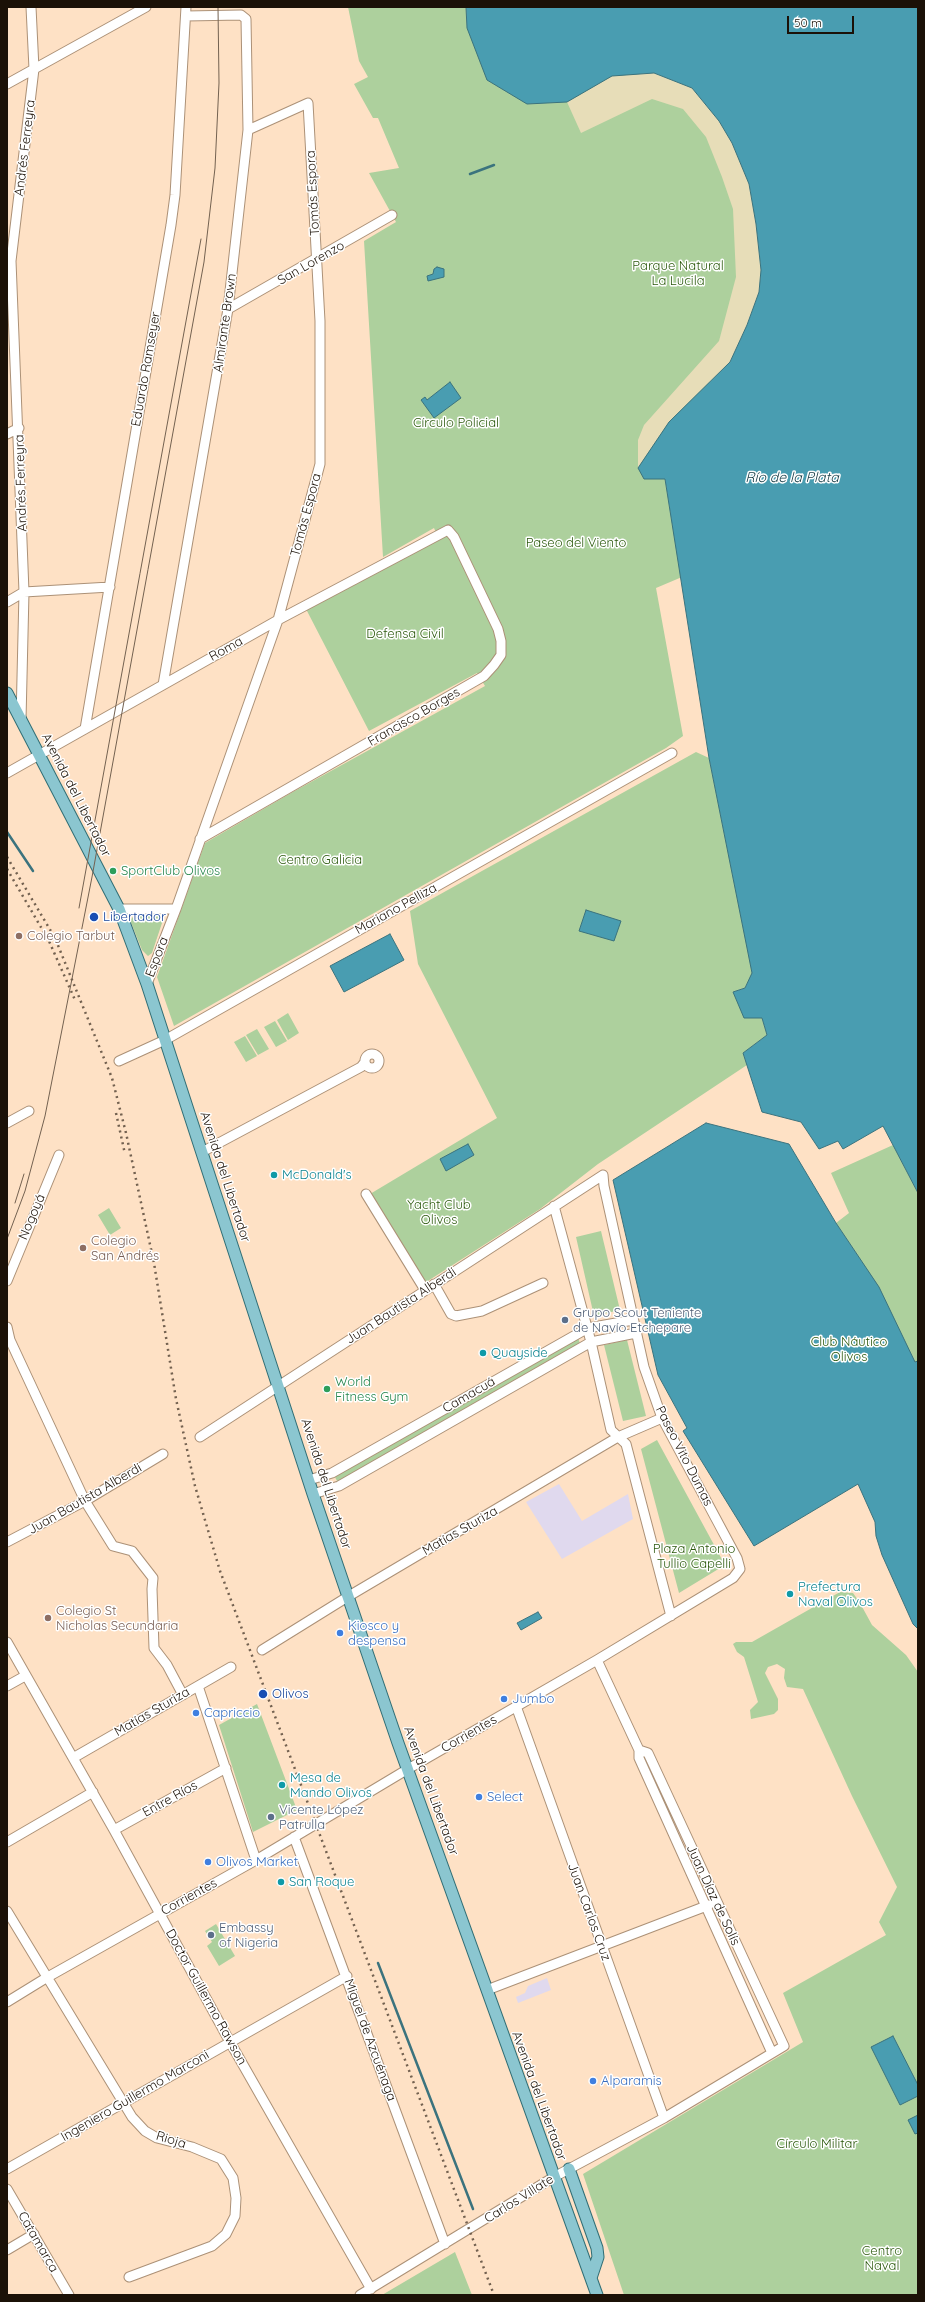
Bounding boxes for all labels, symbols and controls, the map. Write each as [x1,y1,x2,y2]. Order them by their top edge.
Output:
scale bar [789,8,856,34]
text: 50 m [794,15,822,30]
street label: Andrés Ferreyra [11,99,39,197]
street label: Tomás Espora [303,150,323,236]
street label: San Lorenzo [275,238,347,288]
park label: Parque Natural La Lucila [632,258,724,289]
street label: Almirante Brown [210,272,240,374]
street label: Eduardo Ramseyer [128,310,164,428]
park label: Círculo Policial [413,415,499,431]
street label: Andrés Ferreyra [12,434,30,532]
water label: Río de la Plata [745,470,839,486]
street label: Tomás Espora [287,472,325,558]
park label: Paseo del Viento [526,535,626,551]
park label: Defensa Civil [366,626,444,642]
street label: Roma [206,633,246,665]
street label: Francisco Borges [365,684,463,750]
street label: Avenida del Libertador [38,731,114,859]
park label: Centro Galicia [278,852,362,868]
place label: SportClub Olivos [121,863,220,879]
marker: SportClub Olivos [108,866,118,876]
street label: Mariano Pelliza [352,880,440,938]
place label: Libertador [103,909,166,925]
marker: Libertador [88,911,100,923]
place label: Colegio Tarbut [27,928,115,944]
marker: Colegio Tarbut [14,931,24,941]
street label: Espora [142,935,172,979]
street label: Avenida del Libertador [196,1110,254,1244]
place label: McDonald's [282,1167,352,1183]
marker: McDonald's [269,1170,279,1180]
street label: Nogoyá [15,1192,49,1242]
park label: Yacht Club Olivos [407,1197,471,1228]
place label: Colegio San Andrés [91,1233,159,1264]
marker: Colegio San Andrés [78,1243,88,1253]
street label: Juan Bautista Alberdi [343,1264,459,1348]
place label: Grupo Scout Teniente de Navío Etchepare [573,1305,701,1336]
marker: Grupo Scout Teniente de Navío Etchepare [560,1315,570,1325]
park label: Club Náutico Olivos [811,1334,887,1365]
place label: Quayside [491,1345,548,1361]
marker: Quayside [478,1348,488,1358]
place label: World Fitness Gym [335,1374,408,1405]
street label: Camacuá [440,1374,498,1416]
marker: World Fitness Gym [322,1384,332,1394]
street label: Paseo Vito Dumas [652,1403,716,1509]
street label: Avenida del Libertador [297,1417,355,1551]
street label: Juan Bautista Alberdi [25,1460,145,1538]
street label: Matías Sturiza [420,1503,500,1559]
park label: Plaza Antonio Tullio Capelli [653,1541,735,1572]
place label: Prefectura Naval Olivos [798,1579,873,1610]
marker: Prefectura Naval Olivos [785,1589,795,1599]
place label: Colegio St Nicholas Secundaria [56,1603,178,1634]
marker: Colegio St Nicholas Secundaria [43,1613,53,1623]
place label: Kiosco y despensa [348,1618,406,1649]
marker: Kiosco y despensa [335,1628,345,1638]
street label: Matías Sturiza [112,1684,192,1740]
place label: Olivos [272,1686,308,1702]
marker: Olivos [257,1688,269,1700]
place label: Jumbo [512,1691,554,1707]
marker: Jumbo [499,1694,509,1704]
place label: Capriccio [204,1705,260,1721]
marker: Capriccio [191,1708,201,1718]
street label: Corrientes [438,1712,500,1756]
street label: Avenida del Libertador [400,1724,462,1858]
place label: Mesa de Mando Olivos [290,1770,372,1801]
street label: Entre Ríos [140,1778,200,1820]
marker: Mesa de Mando Olivos [277,1780,287,1790]
place label: Select [487,1789,523,1805]
marker: Select [474,1792,484,1802]
place label: Vicente López Patrulla [279,1802,363,1833]
marker: Vicente López Patrulla [266,1812,276,1822]
street label: Juan Díaz de Solís [683,1842,743,1948]
place label: Olivos Market [216,1854,298,1870]
marker: Olivos Market [203,1857,213,1867]
street label: Juan Carlos Cruz [564,1861,614,1963]
place label: San Roque [289,1874,354,1890]
street label: Corrientes [158,1875,220,1919]
marker: San Roque [276,1877,286,1887]
place label: Embassy of Nigeria [219,1920,278,1951]
street label: Doctor Guillermo Rawson [162,1926,250,2068]
marker: Embassy of Nigeria [206,1930,216,1940]
street label: Miguel de Azcuénaga [341,1977,399,2103]
street label: Avenida del Libertador [508,2029,570,2163]
street label: Ingeniero Guillermo Marconi [58,2047,212,2145]
place label: Alparamis [601,2073,662,2089]
marker: Alparamis [588,2076,598,2086]
street label: Rioja [154,2128,188,2152]
park label: Círculo Militar [777,2136,857,2152]
street label: Carlos Villate [481,2172,557,2226]
street label: Catamarca [14,2209,62,2275]
park label: Centro Naval [862,2243,902,2274]

